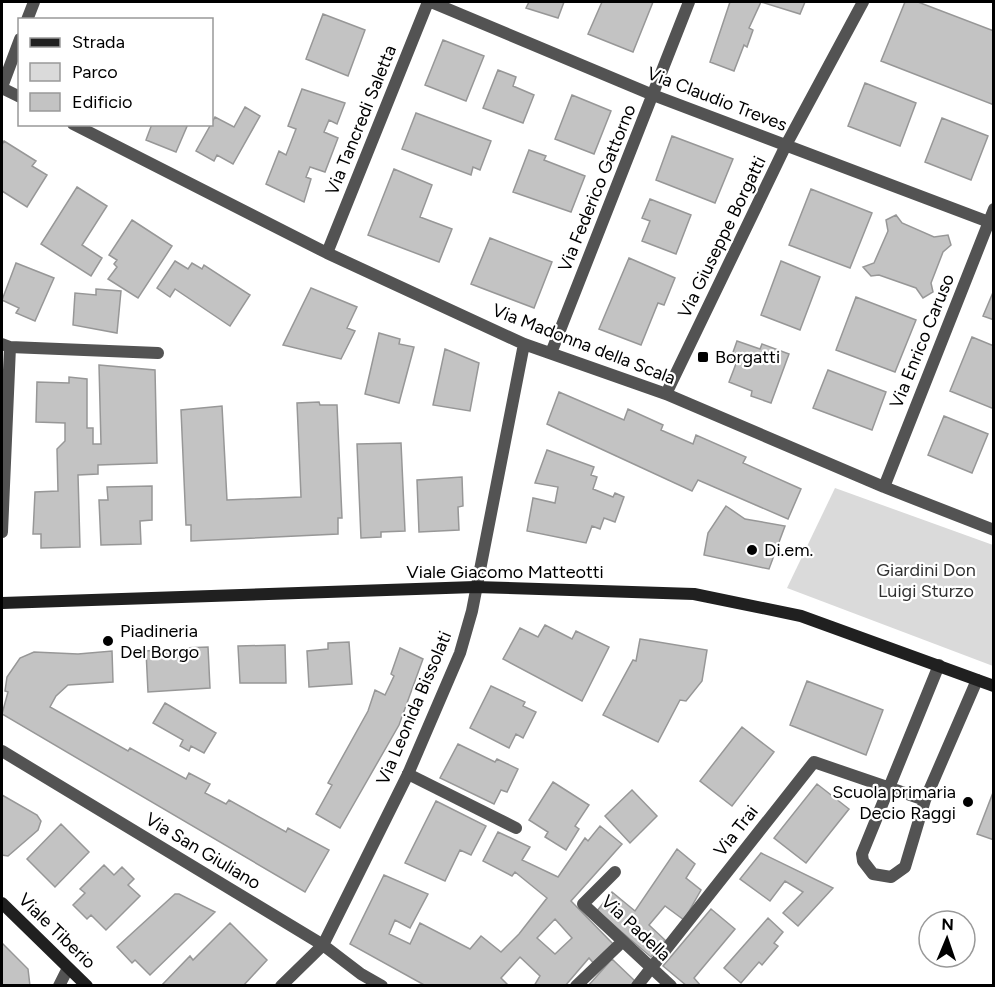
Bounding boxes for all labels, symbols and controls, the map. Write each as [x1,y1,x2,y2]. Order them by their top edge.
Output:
legend [18,18,213,126]
text: Strada [72,31,125,53]
street label: Via Tancredi Saletta [321,42,401,198]
text: Parco [72,61,118,83]
street label: Via Claudio Treves [644,62,790,136]
text: Edificio [72,91,133,113]
street label: Via Federico Gattorno [553,101,641,275]
street label: Via Giuseppe Borgatti [673,153,771,321]
street label: Via Enrico Caruso [885,271,959,411]
street label: Via Madonna della Scala [489,299,679,389]
place label: Borgatti [715,346,780,368]
marker: Borgatti [696,350,710,364]
place label: Di.em. [764,539,813,561]
marker: Di.em. [745,543,759,557]
park label: Giardini Don Luigi Sturzo [876,559,976,602]
street label: Viale Giacomo Matteotti [406,561,604,583]
place label: Piadineria Del Borgo [120,620,199,663]
street label: Via Leonida Bissolati [372,628,456,788]
marker: Piadineria Del Borgo [101,634,115,648]
place label: Scuola primaria Decio Raggi [832,781,956,824]
marker: Scuola primaria Decio Raggi [961,795,975,809]
street label: Via Trai [709,801,763,861]
street label: Via San Giuliano [141,808,265,894]
street label: Viale Tiberio [14,889,100,973]
street label: Via Padella [597,890,675,966]
north arrow [917,909,977,969]
text: N [941,915,954,934]

